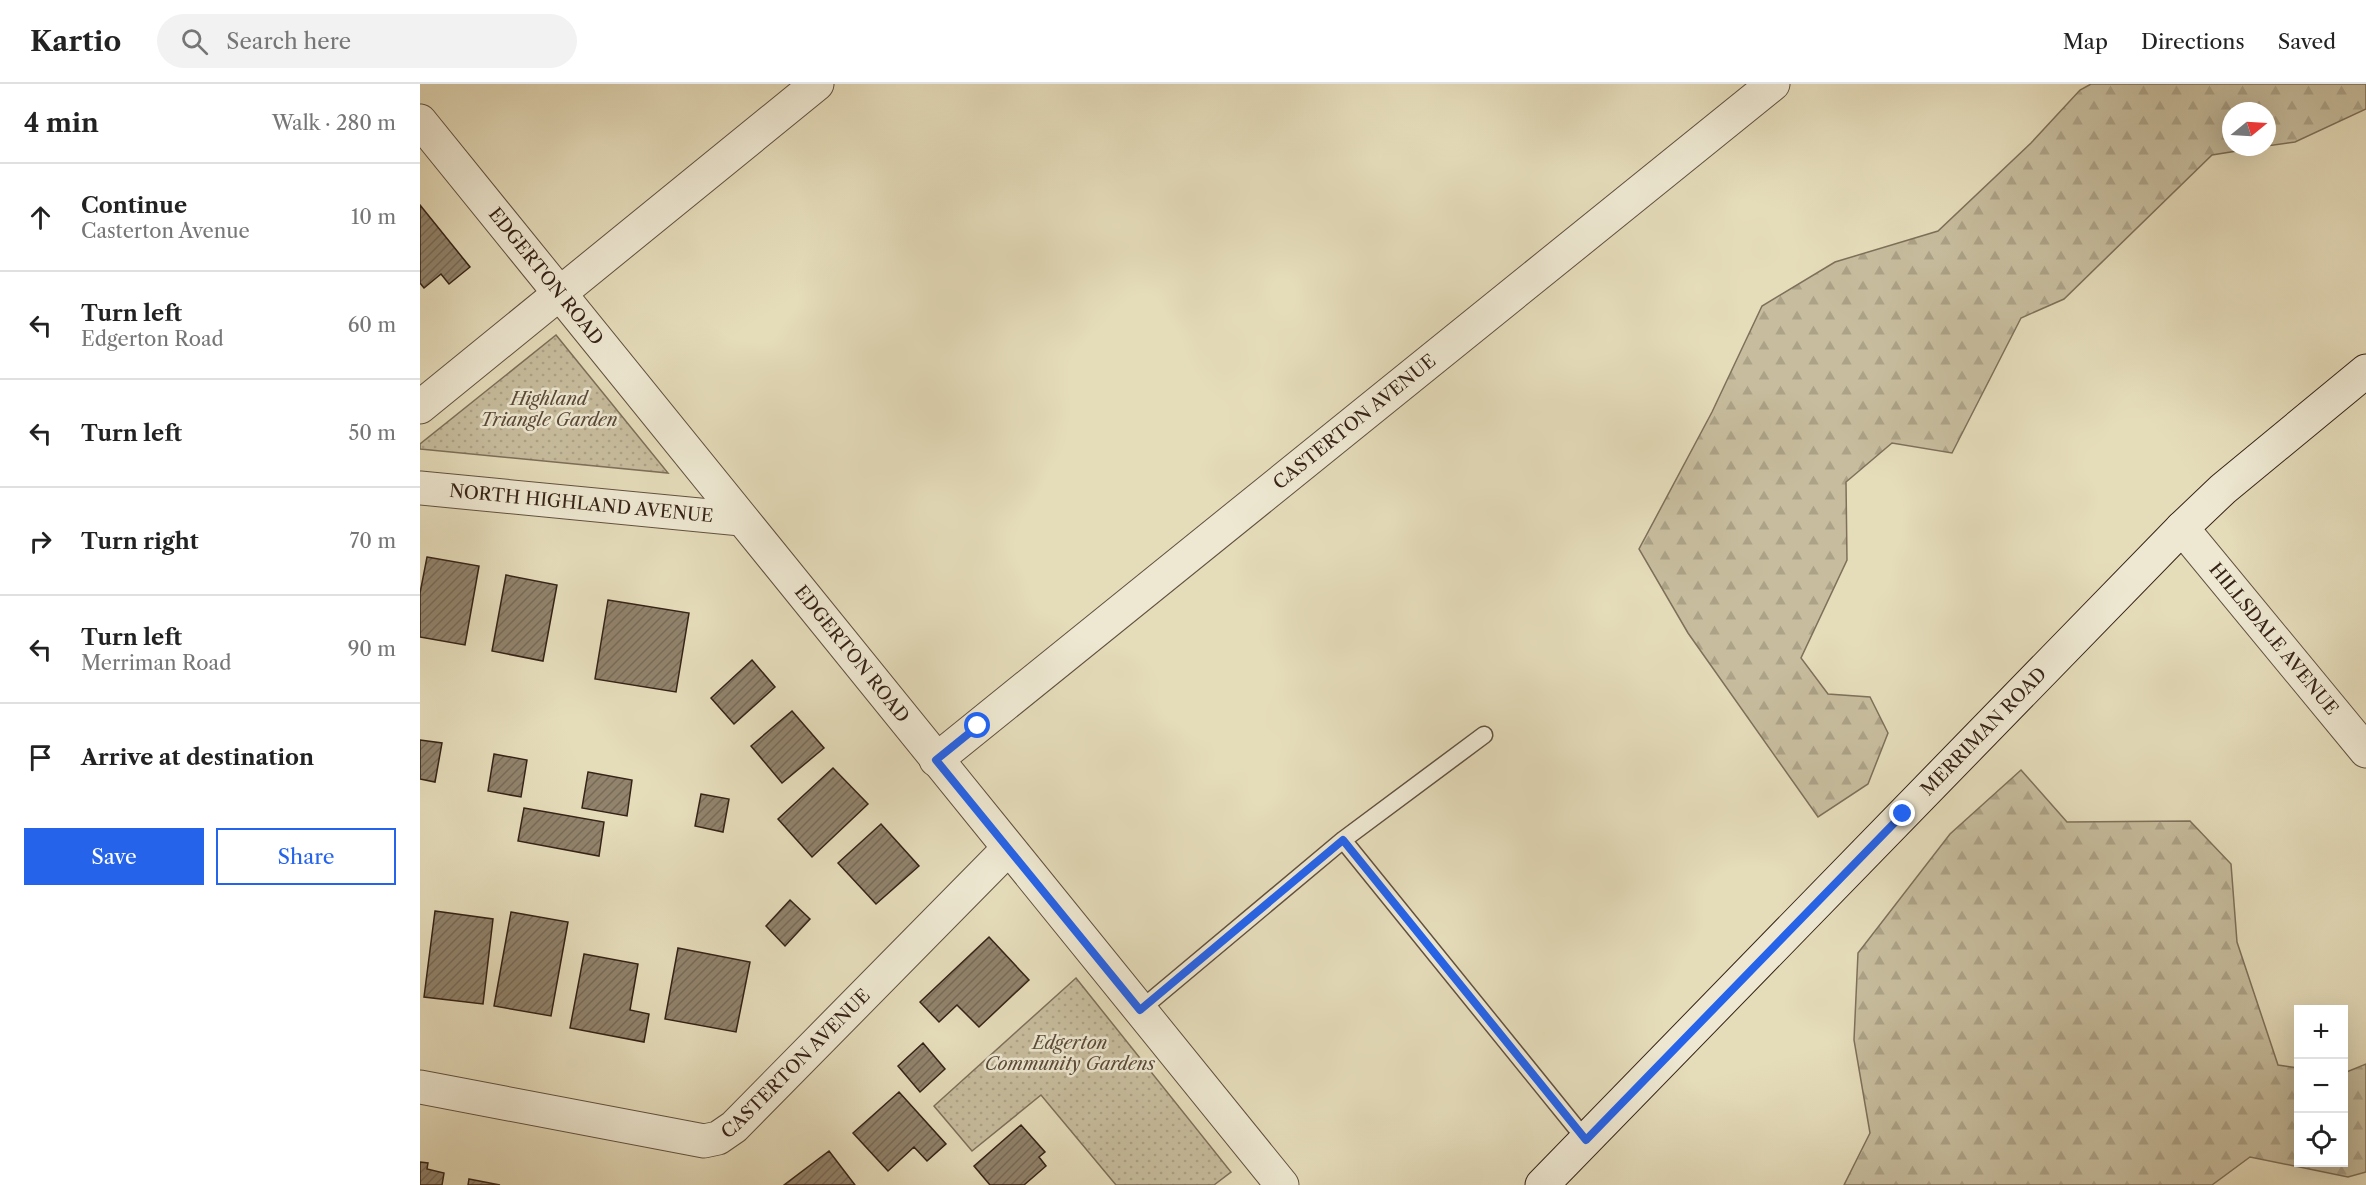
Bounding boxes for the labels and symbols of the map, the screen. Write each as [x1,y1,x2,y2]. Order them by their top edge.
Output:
north arrow [2222,102,2276,156]
street label: EDGERTON ROAD [484,203,608,349]
street label: CASTERTON AVENUE [1269,350,1440,494]
park label: Highland Triangle Garden [480,388,618,431]
street label: NORTH HIGHLAND AVENUE [448,480,714,527]
street label: HILLSDALE AVENUE [2204,558,2343,720]
street label: EDGERTON ROAD [790,581,914,727]
street label: MERRIMAN ROAD [1916,663,2051,800]
route start [964,712,990,738]
route end [1889,800,1915,826]
street label: CASTERTON AVENUE [717,984,875,1143]
park label: Edgerton Community Gardens [985,1032,1155,1075]

